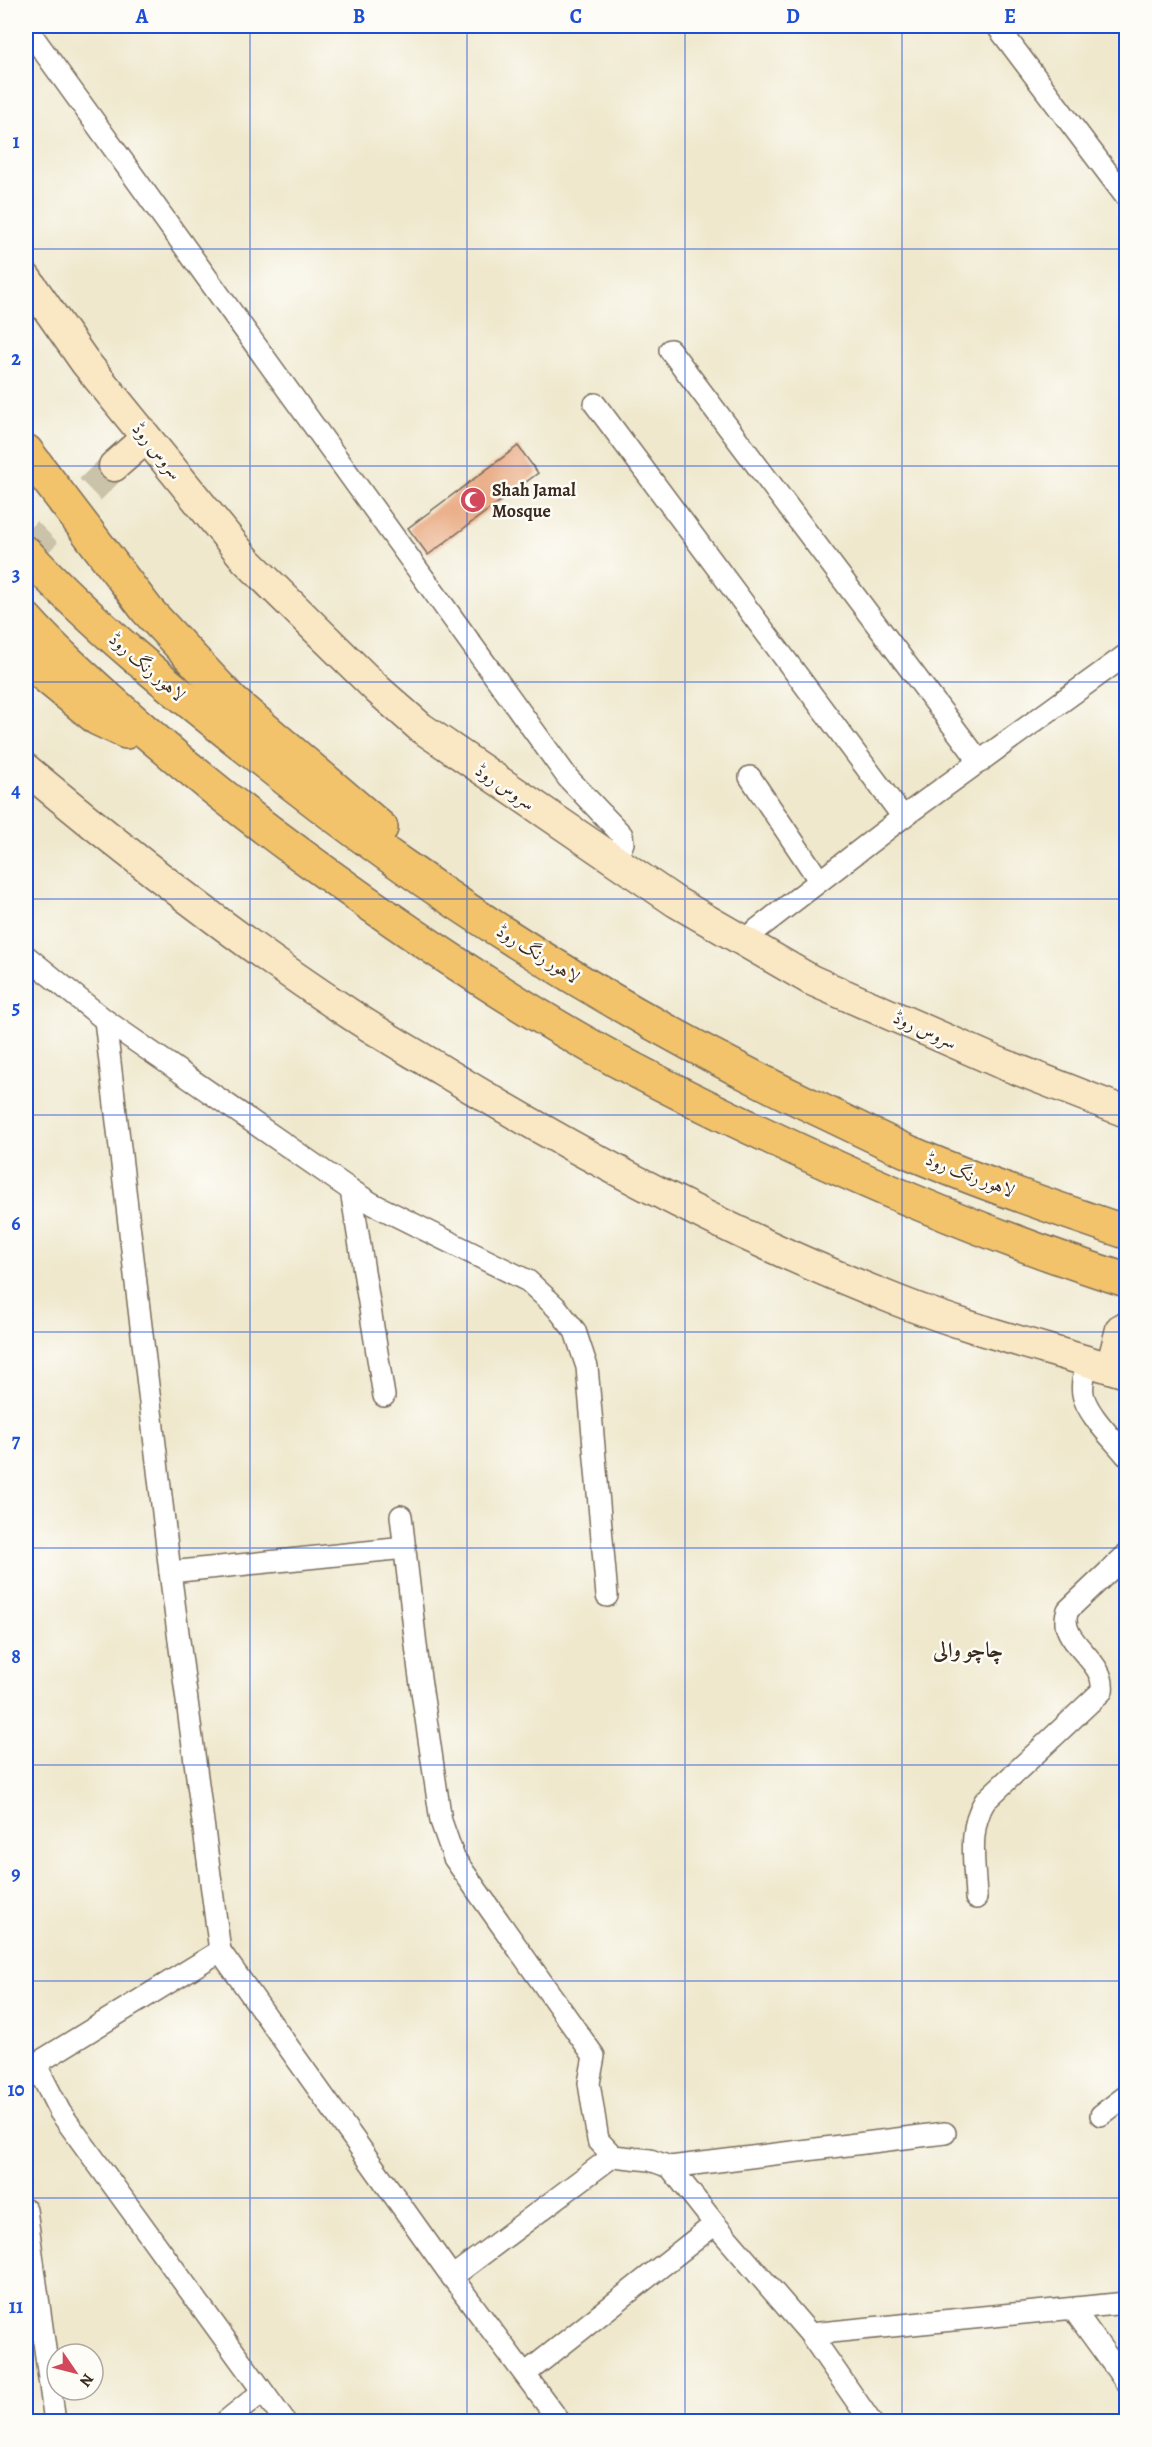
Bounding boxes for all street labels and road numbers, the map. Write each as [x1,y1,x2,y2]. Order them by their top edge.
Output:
street label: سروس روڈ [127,417,187,485]
street label: لاہور رنگ روڈ [104,627,190,707]
street label: سروس روڈ [470,758,540,816]
street label: لاہور رنگ روڈ [492,919,584,989]
street label: سروس روڈ [889,1005,961,1055]
street label: لاہور رنگ روڈ [922,1147,1018,1203]

